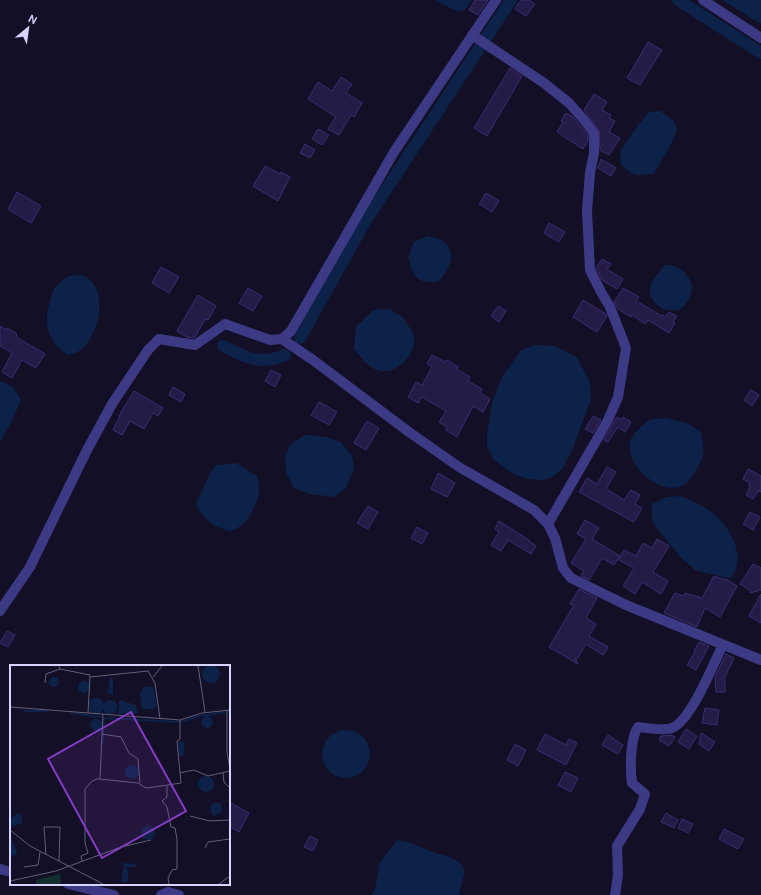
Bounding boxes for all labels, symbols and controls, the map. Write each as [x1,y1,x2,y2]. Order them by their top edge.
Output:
north arrow [8,8,48,48]
text: N [26,12,39,26]
inset map [10,665,230,885]

